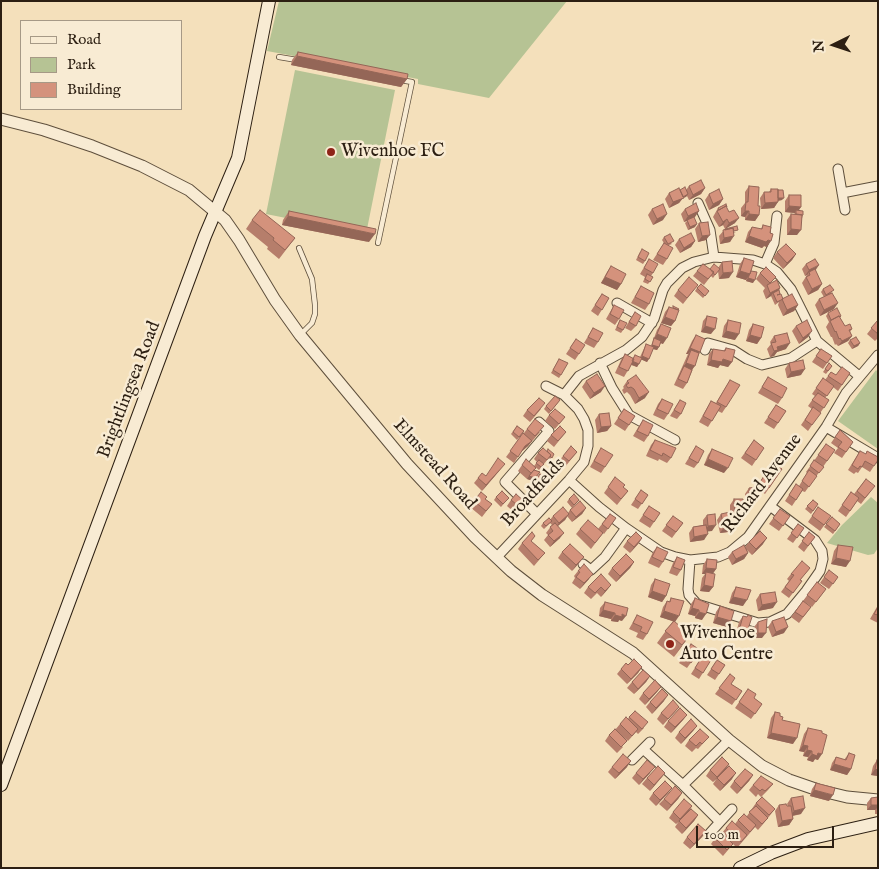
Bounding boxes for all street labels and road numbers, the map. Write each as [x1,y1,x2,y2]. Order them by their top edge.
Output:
street label: Brightlingsea Road [94,318,166,462]
street label: Elmstead Road [388,415,480,515]
street label: Richard Avenue [719,430,807,538]
street label: Broadfields [497,454,571,532]

